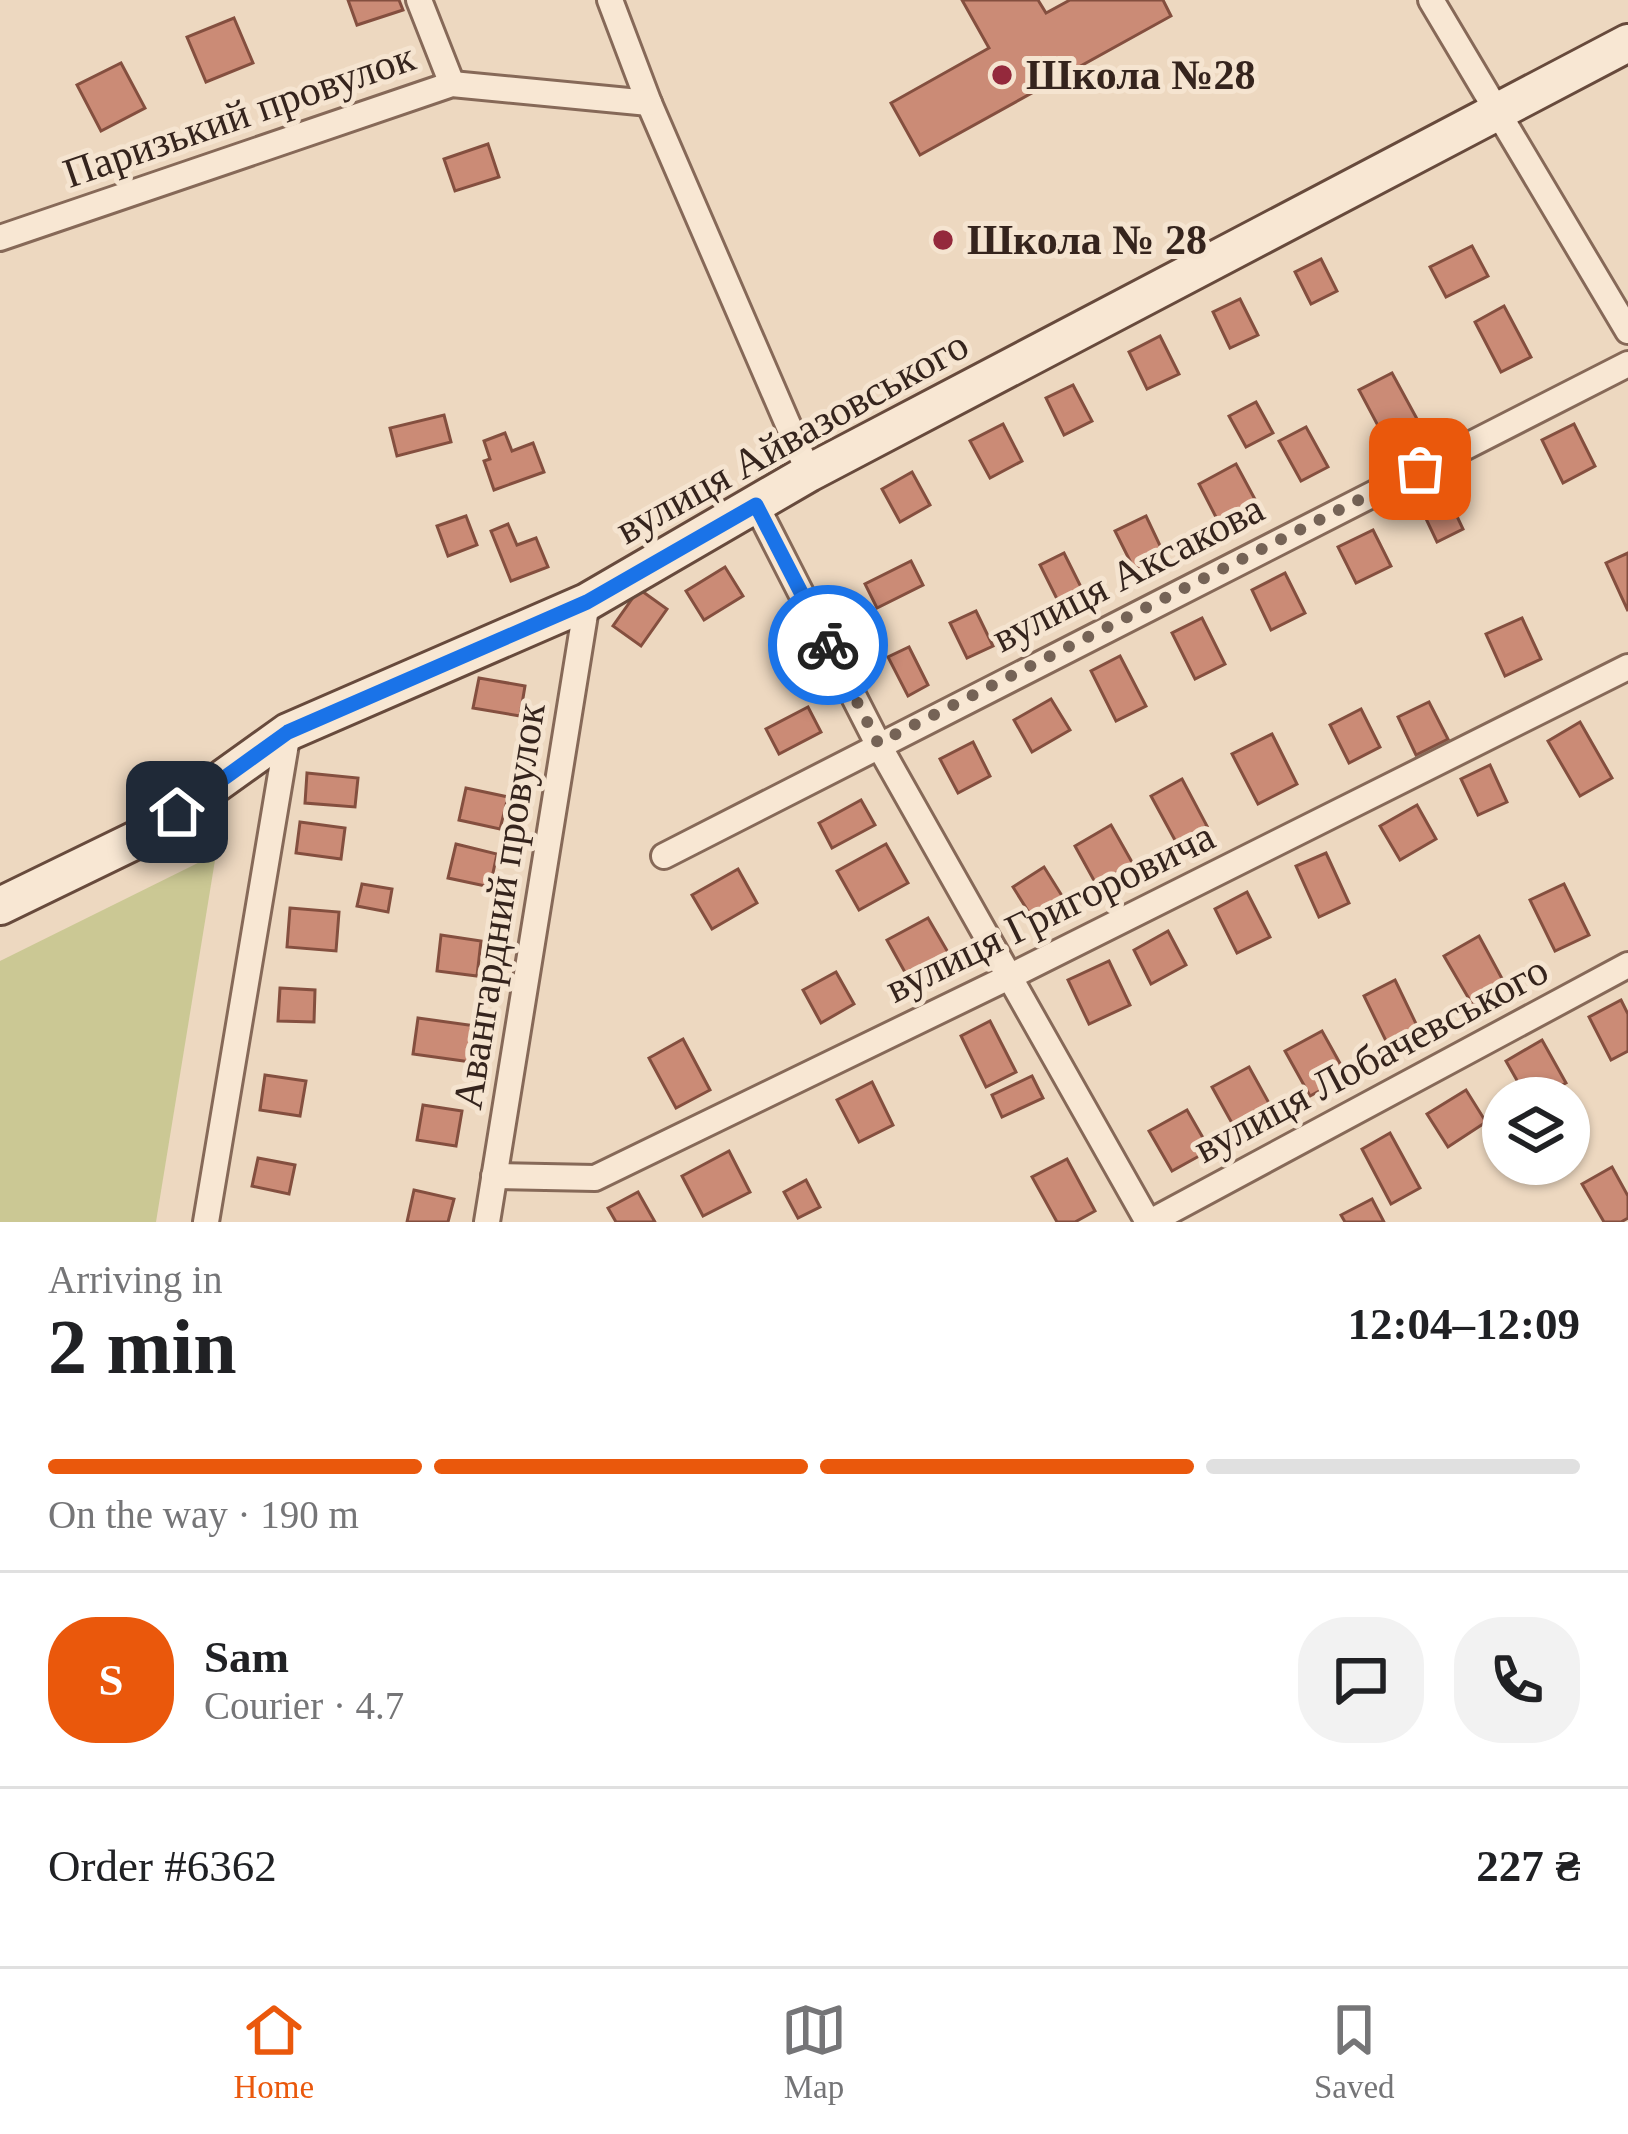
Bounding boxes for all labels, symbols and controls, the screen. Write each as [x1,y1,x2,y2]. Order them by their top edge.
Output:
street label: Паризький провулок [57,33,421,197]
place label: Школа №28 [1026,52,1255,98]
marker: Школа №28 [989,62,1015,88]
place label: Школа № 28 [967,217,1207,263]
marker: Школа № 28 [930,227,956,253]
street label: вулиця Айвазовського [608,321,976,553]
pin [1369,418,1471,520]
icon: bag [1387,436,1453,502]
street label: вулиця Аксакова [985,485,1271,661]
courier [768,585,888,705]
icon: bike [795,612,861,678]
street label: Авангардний провулок [444,699,554,1112]
pin [126,761,228,863]
icon: home [144,779,210,845]
street label: вулиця Григоровича [878,812,1222,1012]
street label: вулиця Лобачевського [1186,946,1556,1172]
map controls [1482,1077,1590,1185]
button: layers [1482,1077,1590,1185]
text: Arriving in [48,1258,222,1301]
text: 12:04–12:09 [1348,1299,1580,1349]
text: 2 min [48,1303,237,1390]
text: On the way · 190 m [48,1493,359,1536]
button: chat [1298,1617,1424,1743]
button: phone [1454,1617,1580,1743]
text: Sam [204,1632,289,1682]
text: S [98,1655,124,1705]
text: Courier · 4.7 [204,1684,404,1727]
text: Order #6362 [48,1841,277,1891]
text: 227 ₴ [1476,1841,1580,1891]
tab: Home [233,1997,314,2106]
tab: Map [781,1997,847,2106]
tab: Saved [1314,1997,1395,2106]

